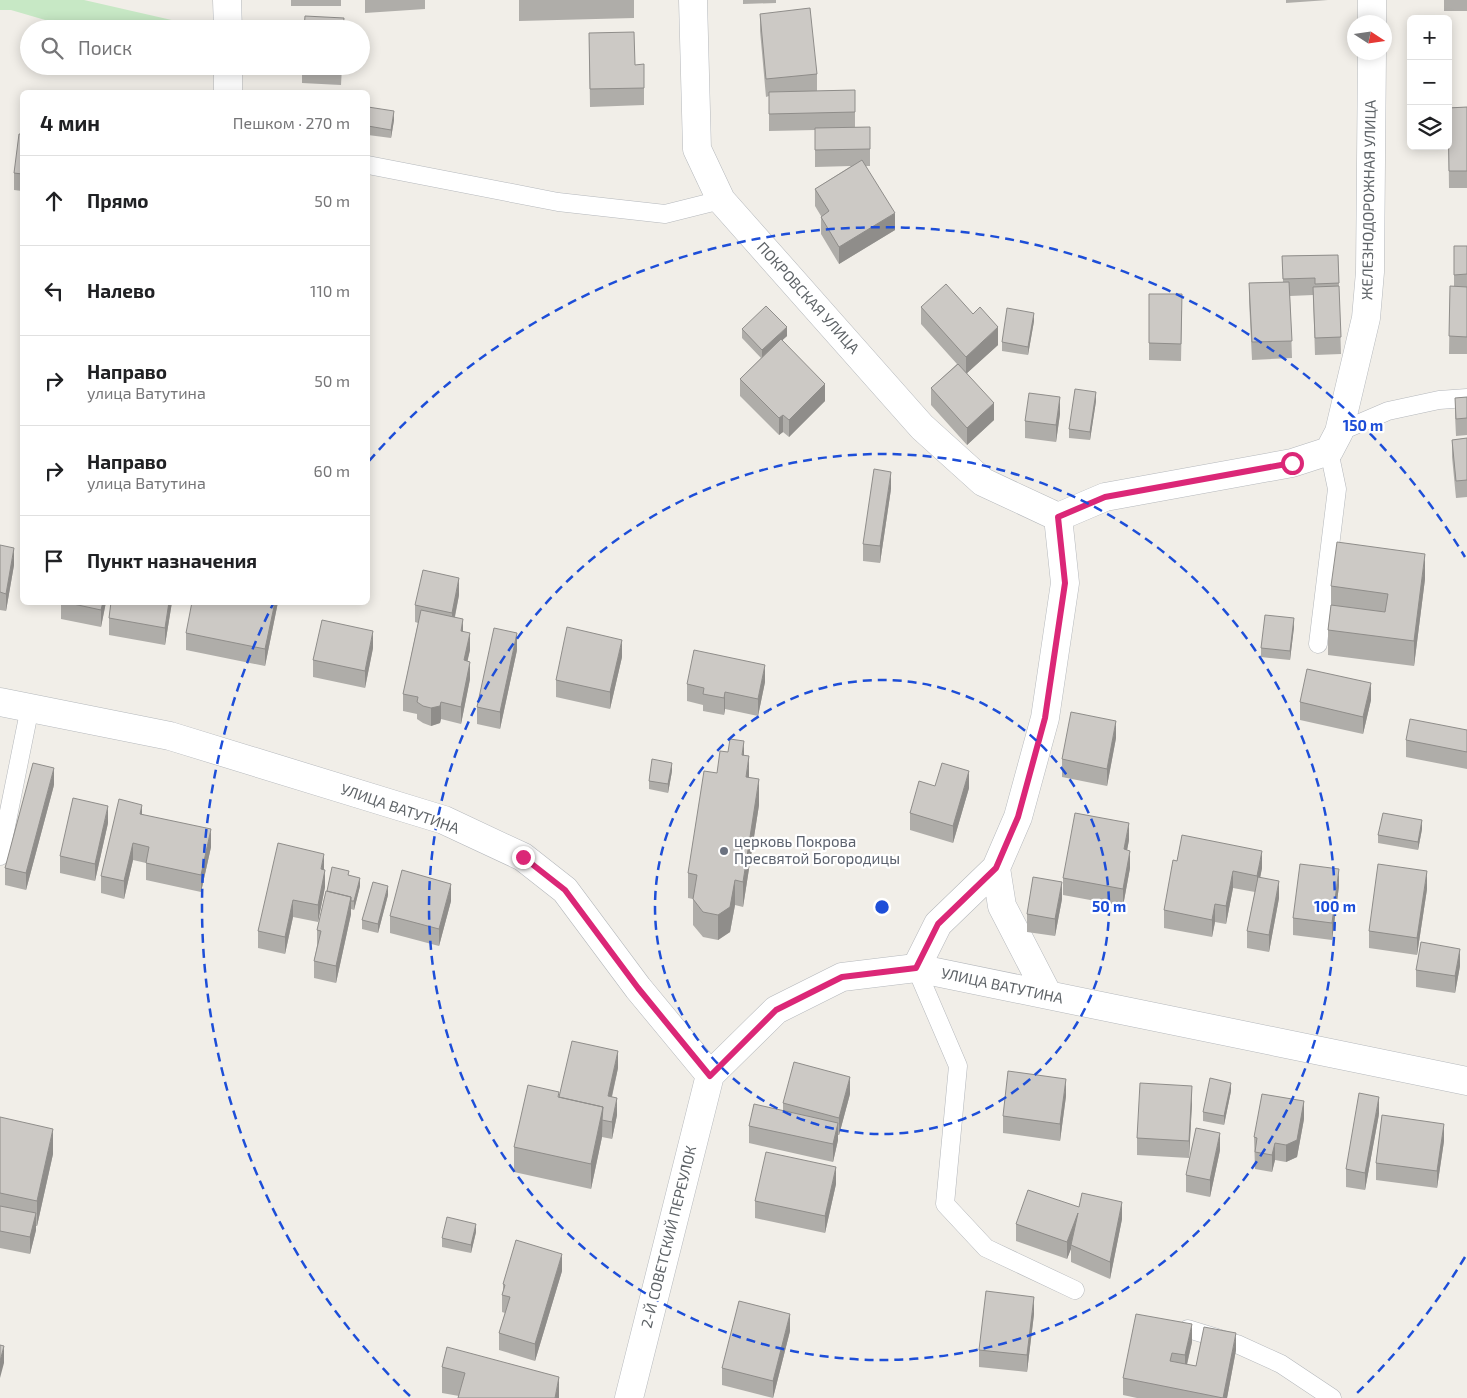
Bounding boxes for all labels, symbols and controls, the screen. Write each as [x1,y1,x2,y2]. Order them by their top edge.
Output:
north arrow [1347,15,1392,60]
map controls [1407,15,1452,150]
button: + [1407,15,1452,60]
search box [20,20,370,75]
icon: search [38,34,66,62]
text: Поиск [78,36,132,59]
button: − [1407,60,1452,105]
street label: ЖЕЛЕЗНОДОРОЖНАЯ УЛИЦА [1357,99,1379,300]
button: layers [1407,105,1452,150]
text: 4 мин [40,110,100,135]
text: Пешком · 270 m [233,113,350,132]
icon: ahead [40,187,68,215]
text: Прямо [87,189,149,212]
text: 50 m [314,191,350,210]
street label: ПОКРОВСКАЯ УЛИЦА [754,238,864,357]
icon: left [40,277,68,305]
text: Налево [87,279,155,302]
text: 110 m [310,281,350,300]
text: Направо [87,360,167,383]
icon: right [40,367,68,395]
text: 50 m [314,371,350,390]
text: улица Ватутина [87,383,206,402]
text: 150 m [1343,416,1383,434]
text: Направо [87,450,167,473]
route start [1281,452,1304,475]
icon: right [40,457,68,485]
text: 60 m [314,461,350,480]
text: улица Ватутина [87,473,206,492]
icon: arrive [40,547,68,575]
text: Пункт назначения [87,549,257,572]
street label: УЛИЦА ВАТУТИНА [339,779,463,837]
place label: церковь Покрова Пресвятой Богородицы [734,832,900,867]
marker: церковь Покрова Пресвятой Богородицы [718,845,730,857]
route end [512,846,535,869]
text: 50 m [1092,897,1126,915]
text: 100 m [1314,897,1356,915]
centre of rings [873,898,891,916]
street label: УЛИЦА ВАТУТИНА [940,963,1066,1007]
street label: 2-Й СОВЕТСКИЙ ПЕРЕУЛОК [637,1144,699,1330]

